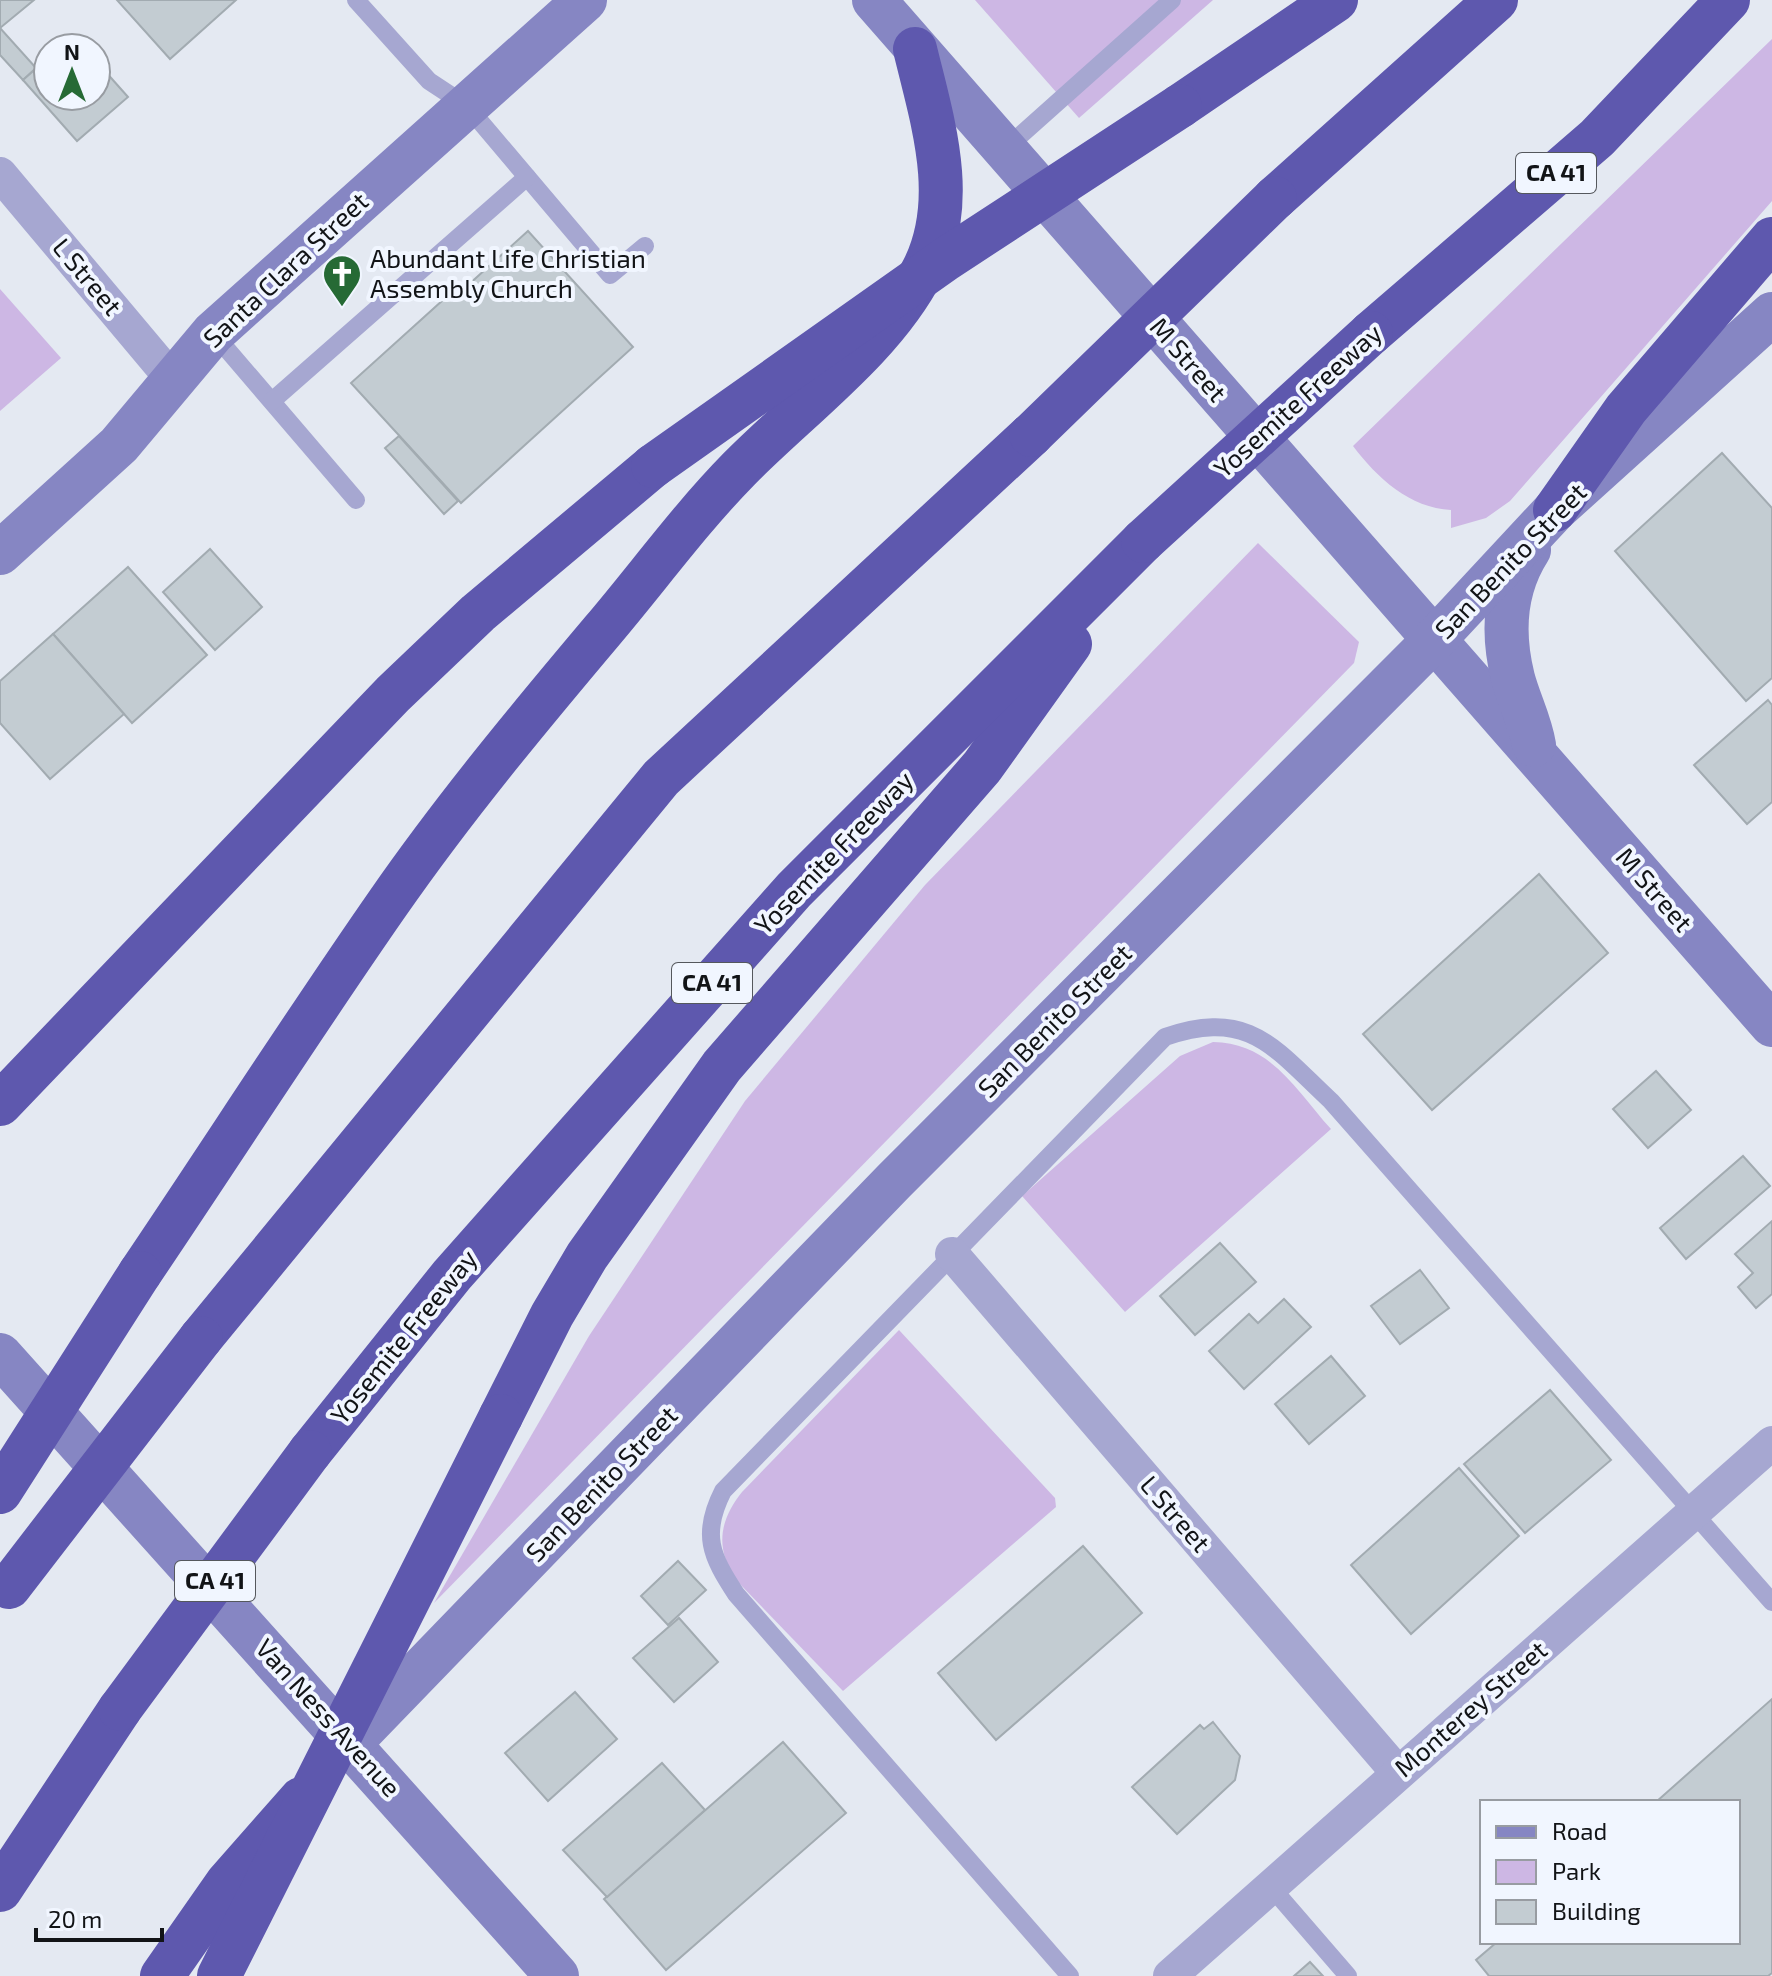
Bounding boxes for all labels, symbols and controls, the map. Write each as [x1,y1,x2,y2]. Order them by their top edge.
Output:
north arrow [32,32,112,112]
text: N [64,38,80,64]
road number: CA 41 [1516,153,1596,193]
street label: Santa Clara Street [196,185,374,353]
street label: L Street [47,231,129,321]
place label: Abundant Life Christian Assembly Church [370,242,646,303]
church icon: Abundant Life Christian Assembly Church [321,253,363,308]
street label: M Street [1144,311,1234,407]
street label: Yosemite Freeway [1207,316,1387,483]
street label: San Benito Street [1428,476,1592,644]
street label: Yosemite Freeway [747,764,919,940]
street label: M Street [1610,841,1700,937]
street label: San Benito Street [971,937,1137,1103]
road number: CA 41 [672,963,752,1003]
street label: Yosemite Freeway [323,1243,483,1429]
street label: San Benito Street [519,1399,683,1567]
street label: L Street [1135,1469,1218,1558]
road number: CA 41 [175,1561,255,1601]
street label: Van Ness Avenue [250,1632,408,1802]
street label: Monterey Street [1387,1633,1553,1782]
legend [1480,1800,1740,1944]
text: Road [1552,1816,1607,1845]
text: Park [1552,1856,1601,1885]
scale bar [36,1892,162,1942]
text: Building [1552,1896,1641,1925]
text: 20 m [48,1904,102,1933]

